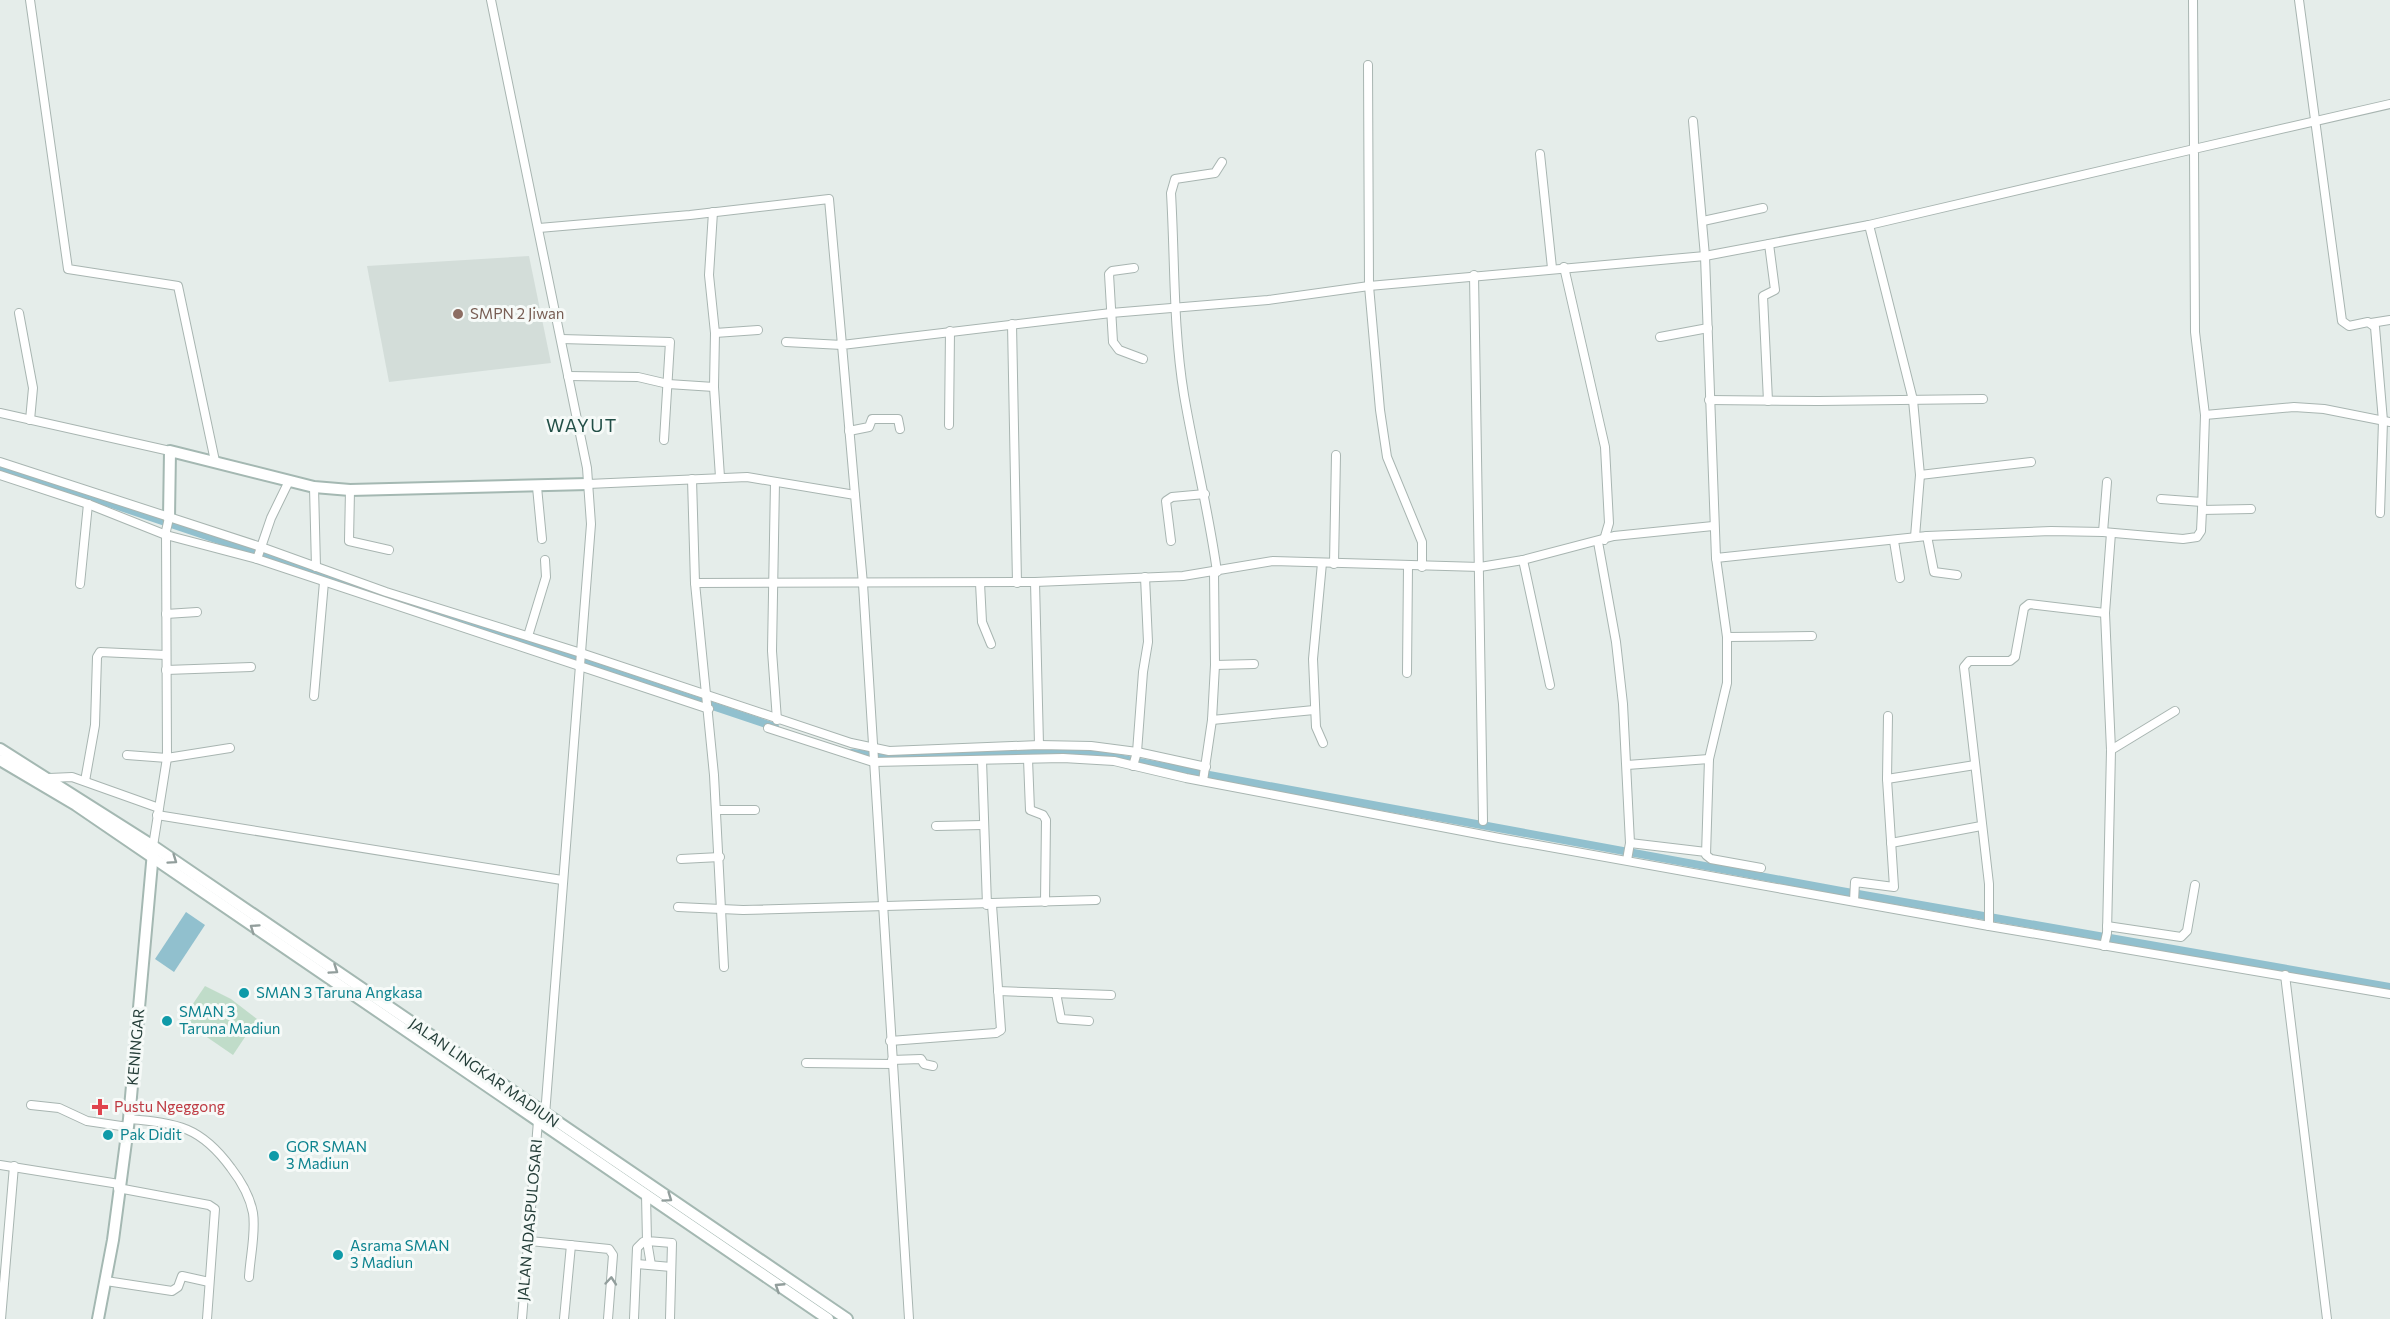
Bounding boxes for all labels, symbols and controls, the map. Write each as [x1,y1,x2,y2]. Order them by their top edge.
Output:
place label: SMPN 2 Jiwan [470,304,564,322]
marker: SMPN 2 Jiwan [451,307,465,321]
district label: WAYUT [546,414,618,436]
one-way arrow [166,853,177,864]
one-way arrow [249,924,260,935]
one-way arrow [327,963,338,974]
place label: SMAN 3 Taruna Angkasa [256,983,423,1001]
marker: SMAN 3 Taruna Angkasa [237,986,251,1000]
place label: SMAN 3 Taruna Madiun [179,1002,280,1037]
street label: KENINGAR [123,1008,147,1086]
marker: SMAN 3 Taruna Madiun [160,1014,174,1028]
street label: JALAN LINGKAR MADIUN [406,1014,563,1131]
place label: Pustu Ngeggong [114,1097,225,1115]
marker: Pustu Ngeggong [91,1098,109,1116]
place label: Pak Didit [120,1125,182,1143]
marker: Pak Didit [101,1128,115,1142]
place label: GOR SMAN 3 Madiun [286,1137,367,1172]
street label: JALAN ADASPULOSARI [513,1138,545,1302]
marker: GOR SMAN 3 Madiun [267,1149,281,1163]
one-way arrow [662,1191,673,1202]
place label: Asrama SMAN 3 Madiun [350,1236,450,1271]
marker: Asrama SMAN 3 Madiun [331,1248,345,1262]
one-way arrow [604,1276,617,1286]
one-way arrow [774,1283,785,1294]

